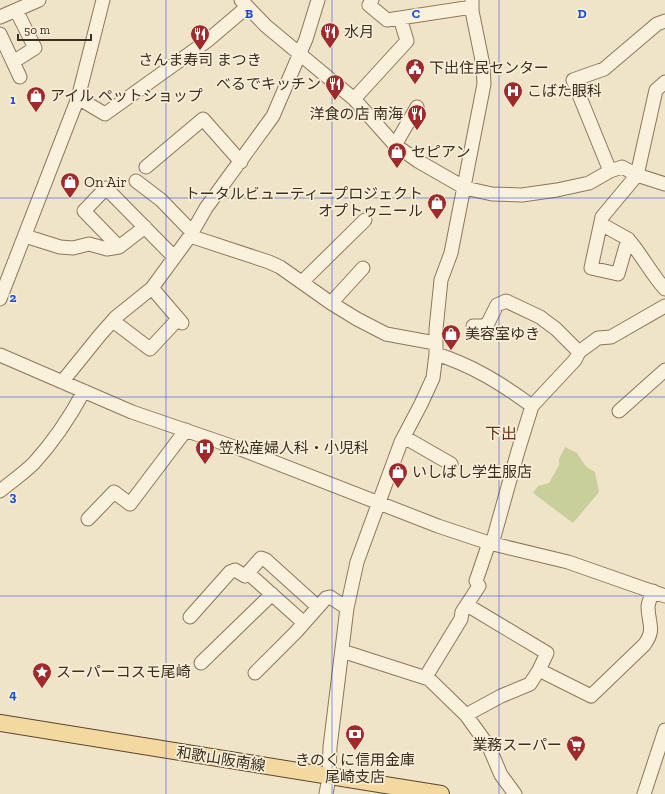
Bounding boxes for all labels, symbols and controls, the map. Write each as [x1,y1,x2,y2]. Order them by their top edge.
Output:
text: B [245,6,253,21]
text: C [412,6,420,21]
text: D [577,6,587,21]
scale bar [18,16,91,42]
restaurant icon: 水月 [319,21,341,49]
text: 50 m [24,23,51,37]
restaurant icon: さんま寿司 まつき [189,23,211,51]
place label: 水月 [344,23,374,41]
place label: さんま寿司 まつき [138,51,262,69]
public building icon: 下出住民センター [404,57,426,85]
place label: 下出住民センター [429,59,549,77]
restaurant icon: べるでキッチン [324,73,346,101]
place label: べるでキッチン [216,75,321,93]
hospital icon: こばた眼科 [502,80,524,108]
place label: こばた眼科 [527,82,602,100]
shop icon: アイル ペットショップ [25,85,47,113]
place label: アイル ペットショップ [50,87,203,105]
text: 1 [10,92,16,107]
restaurant icon: 洋食の店 南海 [406,103,428,131]
place label: 洋食の店 南海 [310,105,403,123]
shop icon: セピアン [386,141,408,169]
place label: セピアン [411,143,470,161]
shop icon: On Air [59,171,81,199]
place label: On Air [84,173,127,191]
place label: トータルビューティープロジェクト オプトゥニール [185,185,423,220]
shop icon: トータルビューティープロジェクト オプトゥニール [426,192,448,220]
text: 2 [10,290,17,305]
shop icon: 美容室ゆき [440,323,462,351]
place label: 美容室ゆき [465,325,540,343]
district label: 下出 [485,424,517,443]
hospital icon: 笠松産婦人科・小児科 [194,437,216,465]
place label: 笠松産婦人科・小児科 [219,439,369,457]
shop icon: いしばし学生服店 [387,461,409,489]
place label: いしばし学生服店 [412,463,532,481]
text: 3 [10,489,17,504]
place icon: スーパーコスモ尾崎 [31,661,53,689]
place label: スーパーコスモ尾崎 [56,663,191,681]
text: 4 [9,687,17,702]
bank icon: きのくに信用金庫 尾崎支店 [344,723,366,751]
supermarket icon: 業務スーパー [565,734,587,762]
place label: 業務スーパー [472,736,562,754]
street label: 和歌山阪南線 [175,743,267,775]
place label: きのくに信用金庫 尾崎支店 [295,751,415,786]

